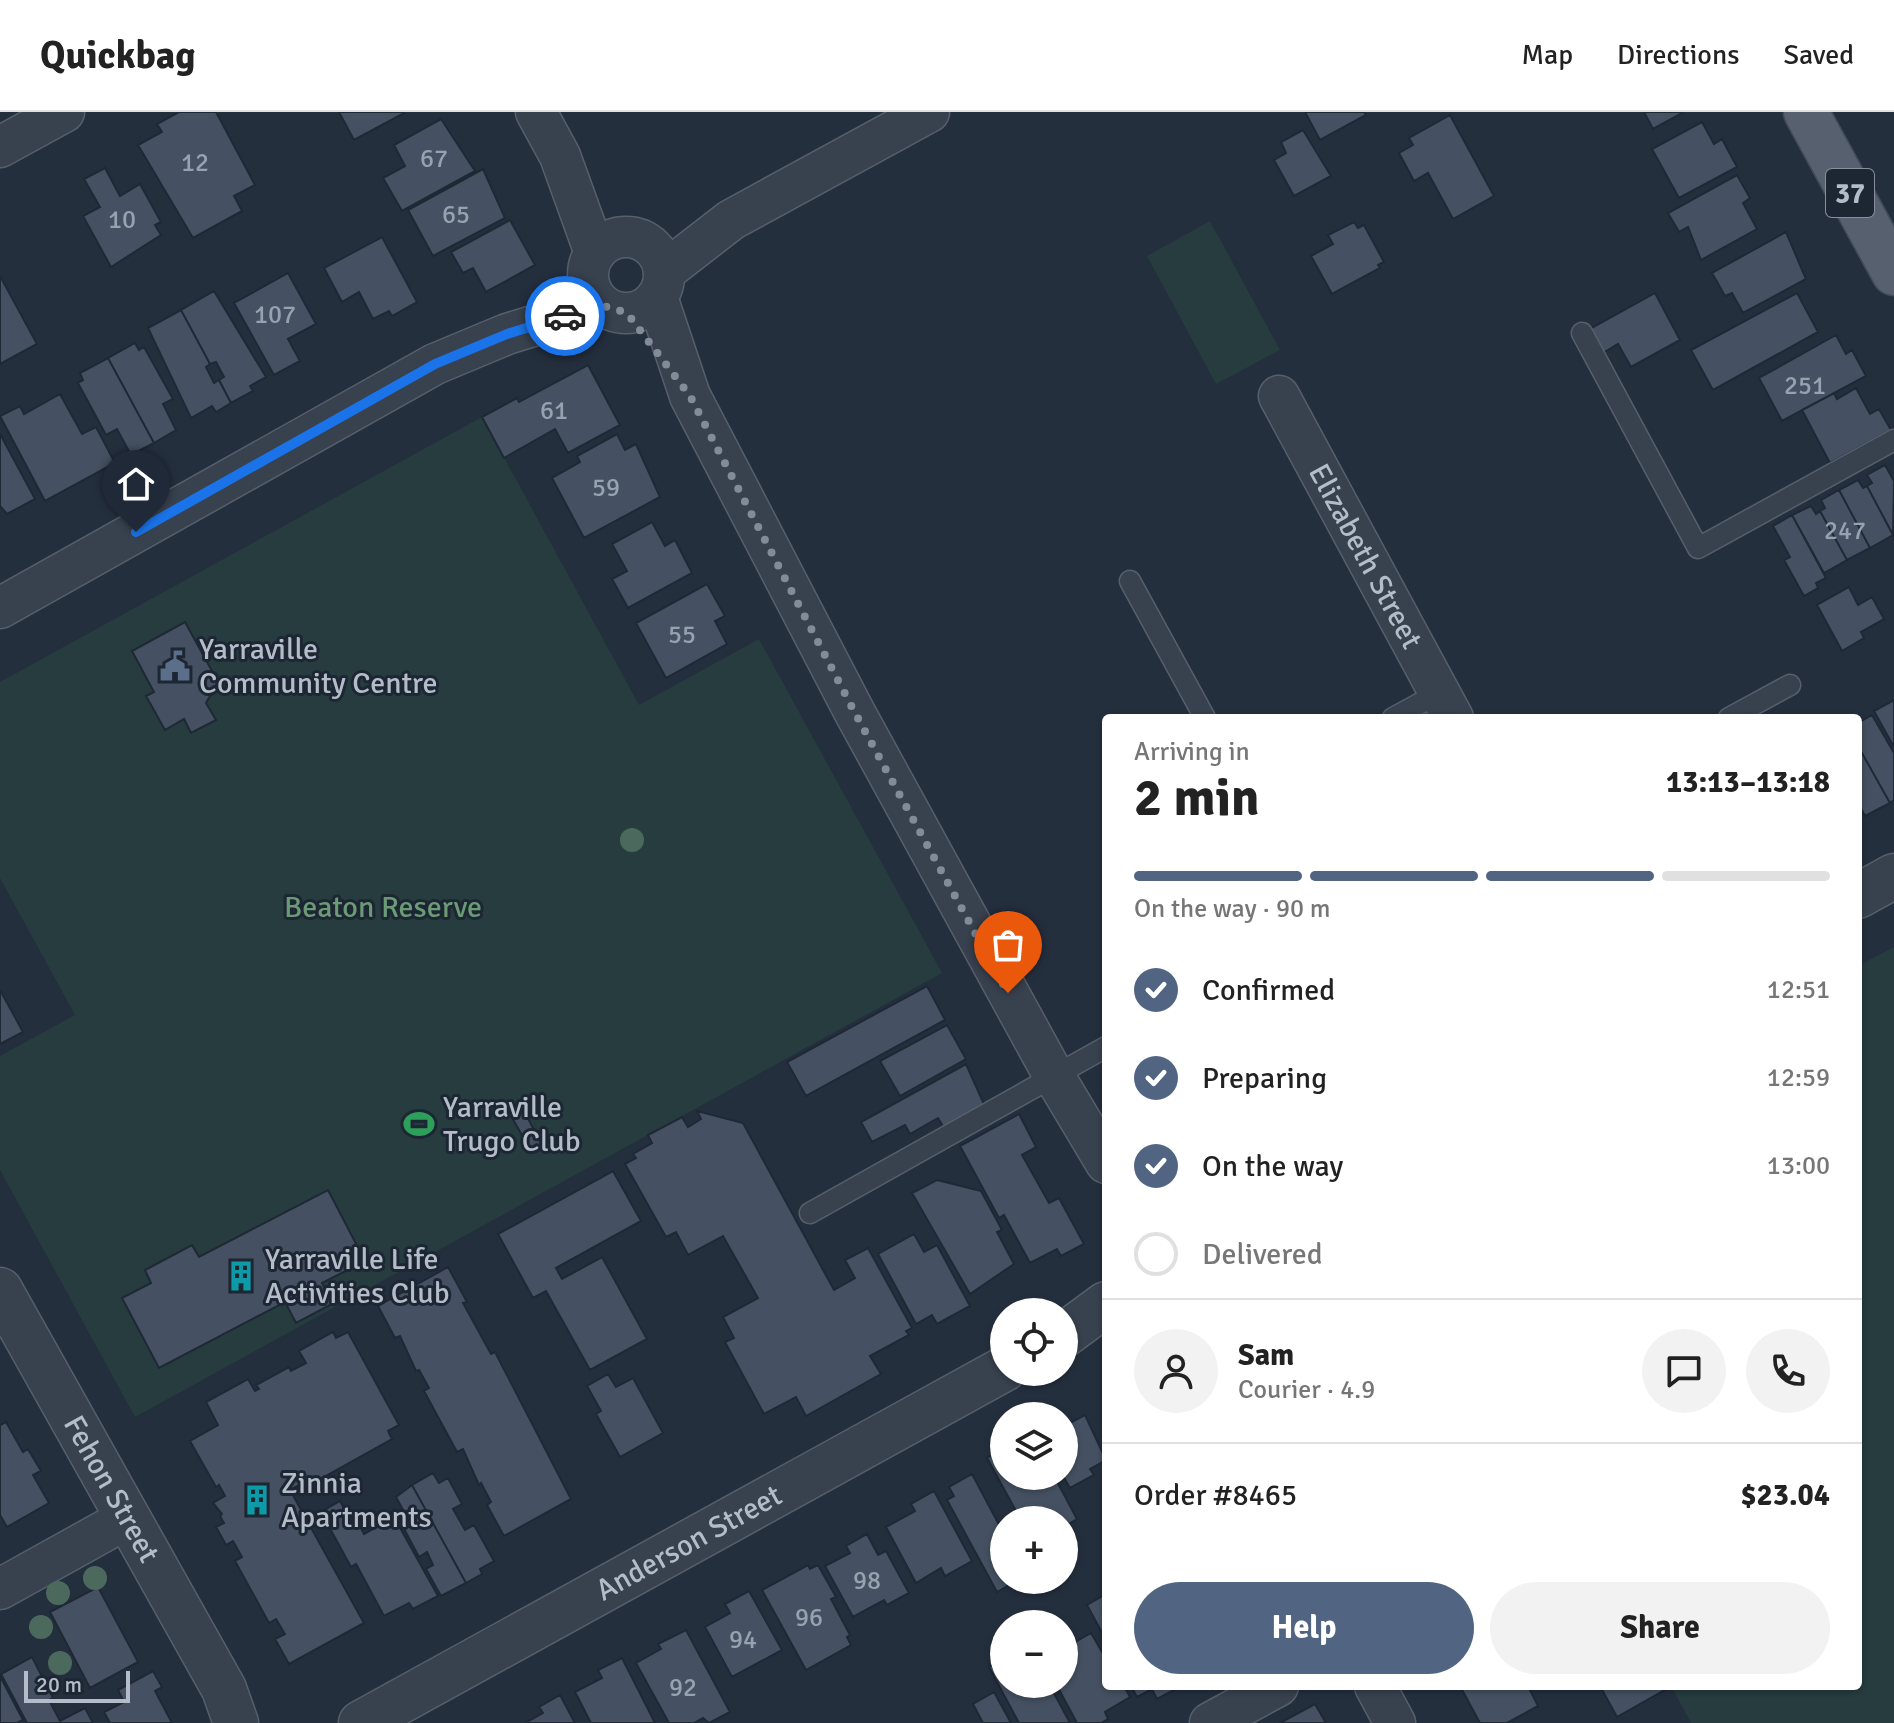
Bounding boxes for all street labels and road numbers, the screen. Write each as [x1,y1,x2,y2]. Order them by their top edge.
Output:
road number: 37 [1826,169,1874,217]
street label: Elizabeth Street [1300,457,1430,655]
street label: Fehon Street [55,1409,167,1569]
street label: Anderson Street [589,1477,788,1609]

